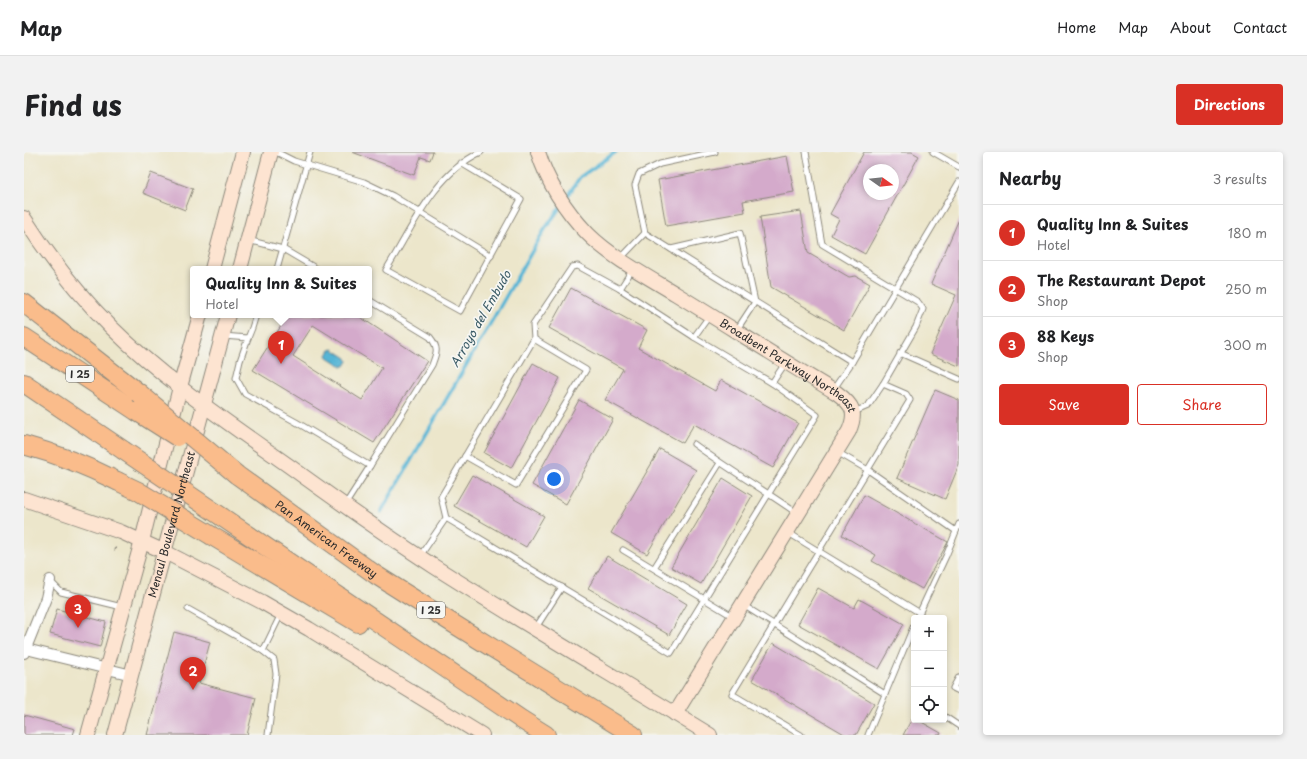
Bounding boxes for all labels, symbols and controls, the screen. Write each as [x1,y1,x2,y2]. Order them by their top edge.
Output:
text: Map [20,14,62,42]
text: Home [1057,17,1096,38]
text: Map [1118,17,1148,38]
text: About [1170,17,1211,38]
text: Contact [1233,17,1287,38]
text: Find us [24,83,122,126]
button: Directions [1176,84,1283,125]
north arrow [863,164,899,200]
text: Nearby [999,165,1061,191]
text: 3 results [1213,169,1267,188]
text: Quality Inn & Suites [1037,212,1188,235]
text: 1 [1009,223,1015,242]
text: 180 m [1228,223,1267,242]
text: Hotel [1037,235,1070,254]
popup [190,266,372,318]
water label: Arroyo del Embudo [445,266,516,370]
text: The Restaurant Depot [1037,268,1206,291]
text: Quality Inn & Suites [205,271,357,294]
text: 2 [1007,279,1017,298]
text: 250 m [1225,279,1267,298]
text: Shop [1037,291,1068,310]
text: Hotel [205,294,239,313]
street label: Broadbent Parkway Northeast [717,314,862,415]
text: 88 Keys [1037,324,1094,347]
pin: 1 [268,331,294,364]
text: 3 [1008,335,1016,354]
text: 300 m [1223,335,1267,354]
text: Shop [1037,347,1068,366]
road number: I 25 [66,366,94,382]
button: Save [999,384,1129,425]
button: Share [1137,384,1267,425]
street label: Menaul Boulevard Northeast [143,449,199,599]
your location [544,469,564,489]
street label: Pan American Freeway [272,496,381,582]
pin: 3 [65,595,91,628]
road number: I 25 [417,602,445,618]
map controls [911,615,947,723]
button: + [911,615,947,651]
button: − [911,651,947,687]
pin: 2 [180,657,206,690]
button: locate [911,687,947,723]

